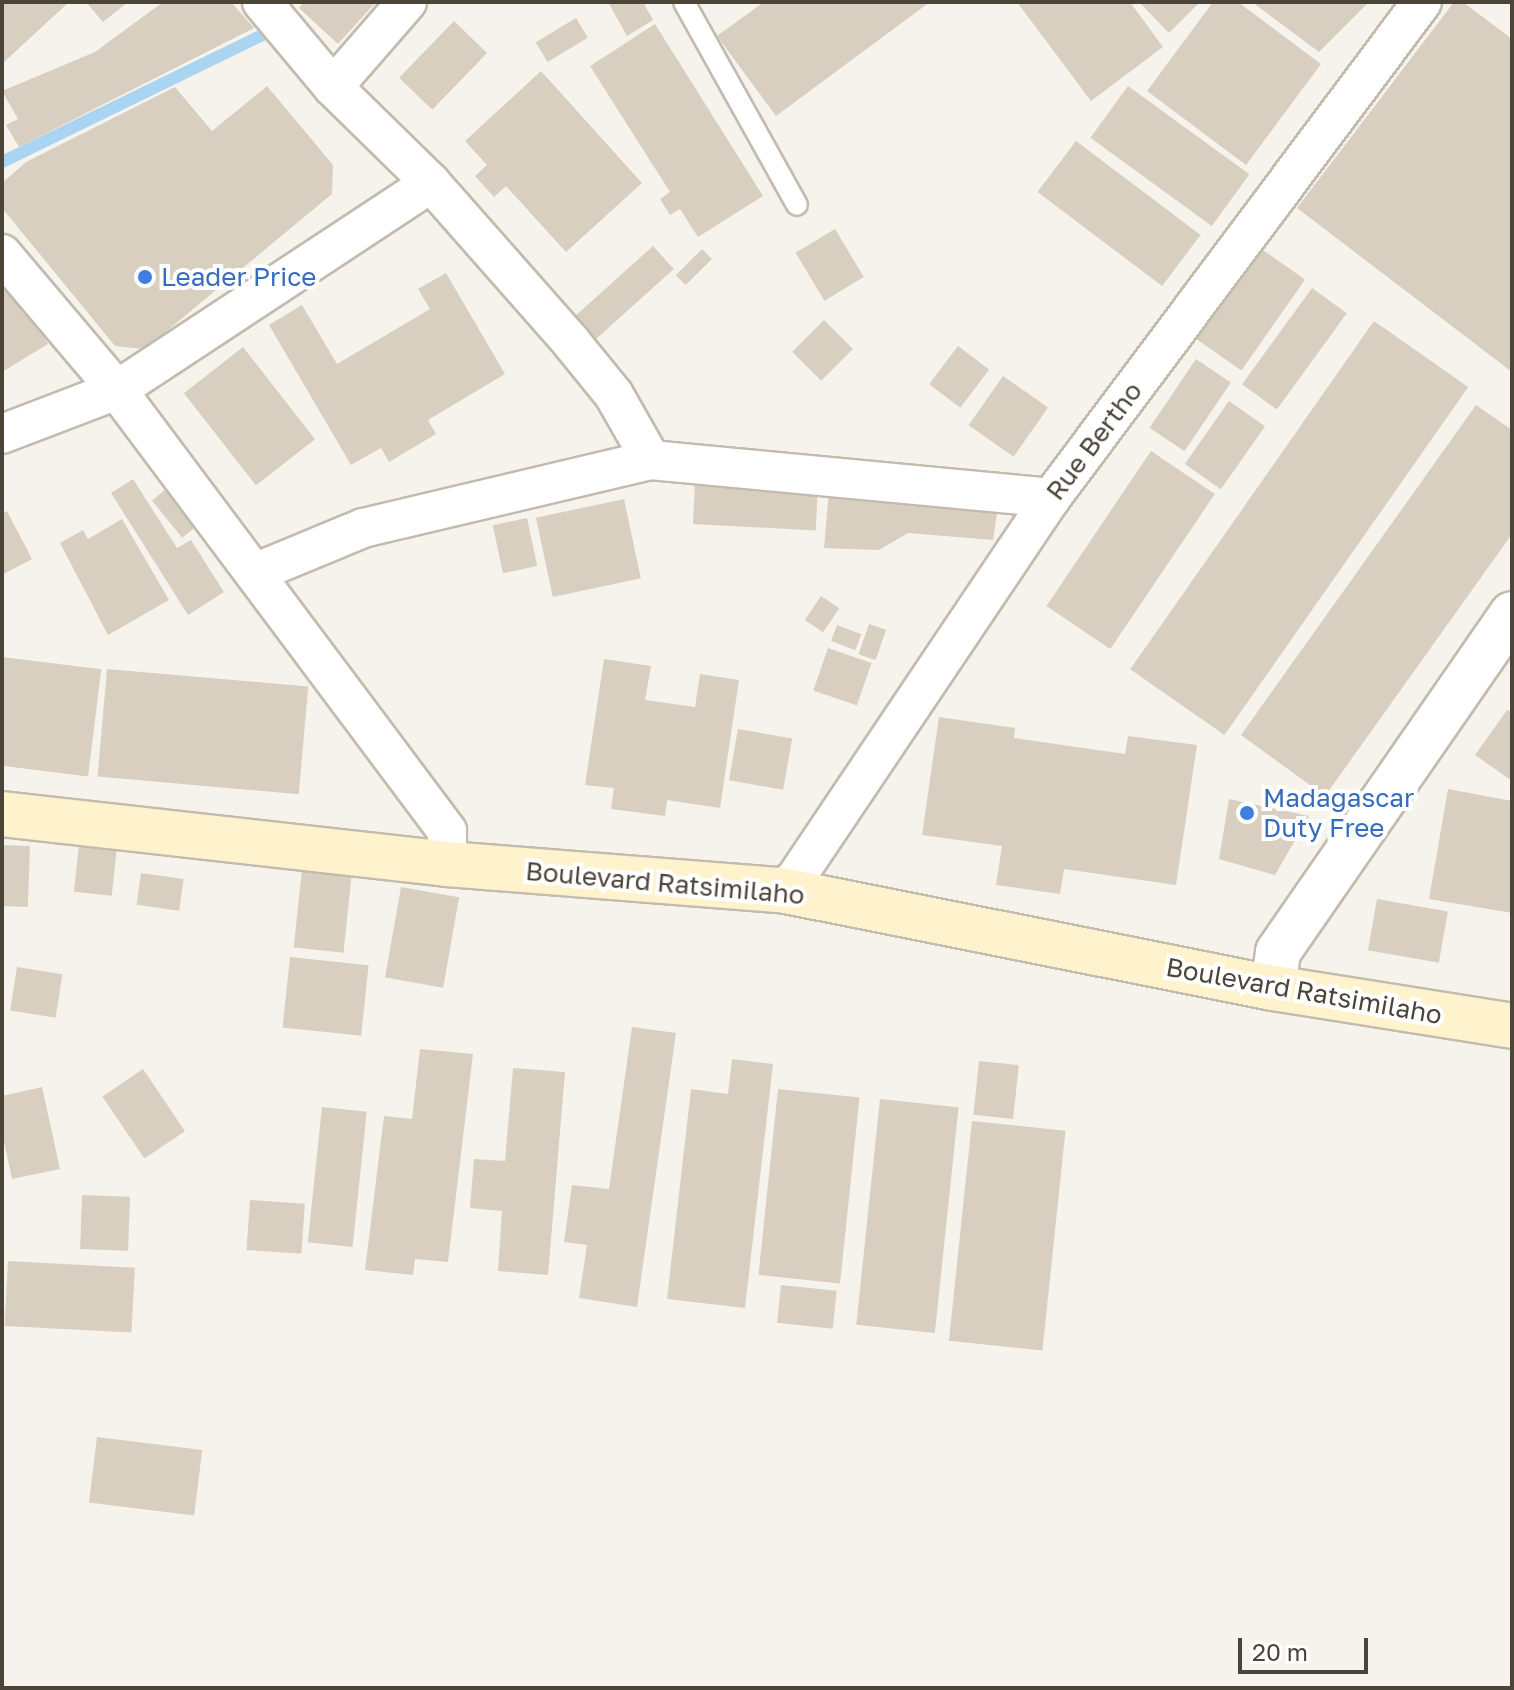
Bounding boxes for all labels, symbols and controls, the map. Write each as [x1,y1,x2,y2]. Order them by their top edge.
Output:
place label: Leader Price [161,261,316,293]
marker: Leader Price [136,268,154,286]
street label: Rue Bertho [1040,376,1148,506]
place label: Madagascar Duty Free [1263,782,1414,844]
marker: Madagascar Duty Free [1238,804,1256,822]
street label: Boulevard Ratsimilaho [524,855,806,911]
street label: Boulevard Ratsimilaho [1164,951,1444,1031]
scale bar [1242,1622,1372,1672]
text: 20 m [1252,1637,1308,1666]

